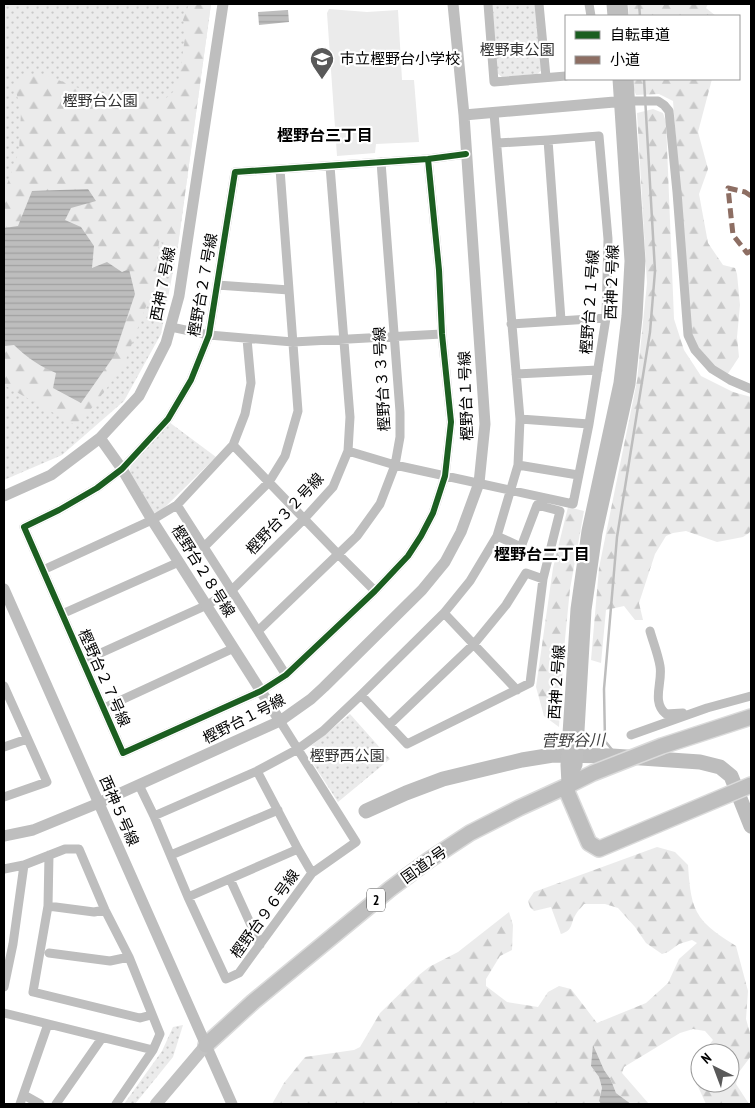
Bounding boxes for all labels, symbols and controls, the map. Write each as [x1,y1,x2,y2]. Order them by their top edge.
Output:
legend [565,15,740,80]
text: 自転車道 [610,25,670,44]
park label: 樫野東公園 [479,40,555,59]
school or university icon: 市立樫野台小学校 [309,46,335,80]
place label: 市立樫野台小学校 [340,49,460,68]
text: 小道 [610,50,640,69]
park label: 樫野台公園 [62,91,138,110]
district label: 樫野台三丁目 [277,125,373,145]
street label: 樫野台２７号線 [184,232,221,338]
street label: 西神２号線 [601,244,622,320]
street label: 西神７号線 [146,245,179,323]
street label: 樫野台２１号線 [576,249,603,355]
street label: 樫野台３３号線 [369,326,394,432]
street label: 樫野台１号線 [454,351,477,441]
street label: 樫野台３２号線 [242,469,327,559]
street label: 樫野台２８号線 [168,521,239,620]
district label: 樫野台二丁目 [494,544,590,564]
street label: 樫野台２７号線 [74,626,134,730]
street label: 西神２号線 [544,644,569,720]
street label: 樫野台１号線 [199,690,288,747]
water label: 菅野谷川 [541,729,607,751]
park label: 樫野西公園 [309,746,385,765]
street label: 西神５号線 [96,773,143,849]
street label: 国道2号 [397,842,450,887]
street label: 樫野台９６号線 [226,866,303,962]
road number: 2 [367,888,385,912]
north arrow [690,1043,740,1093]
text: N [697,1049,715,1068]

